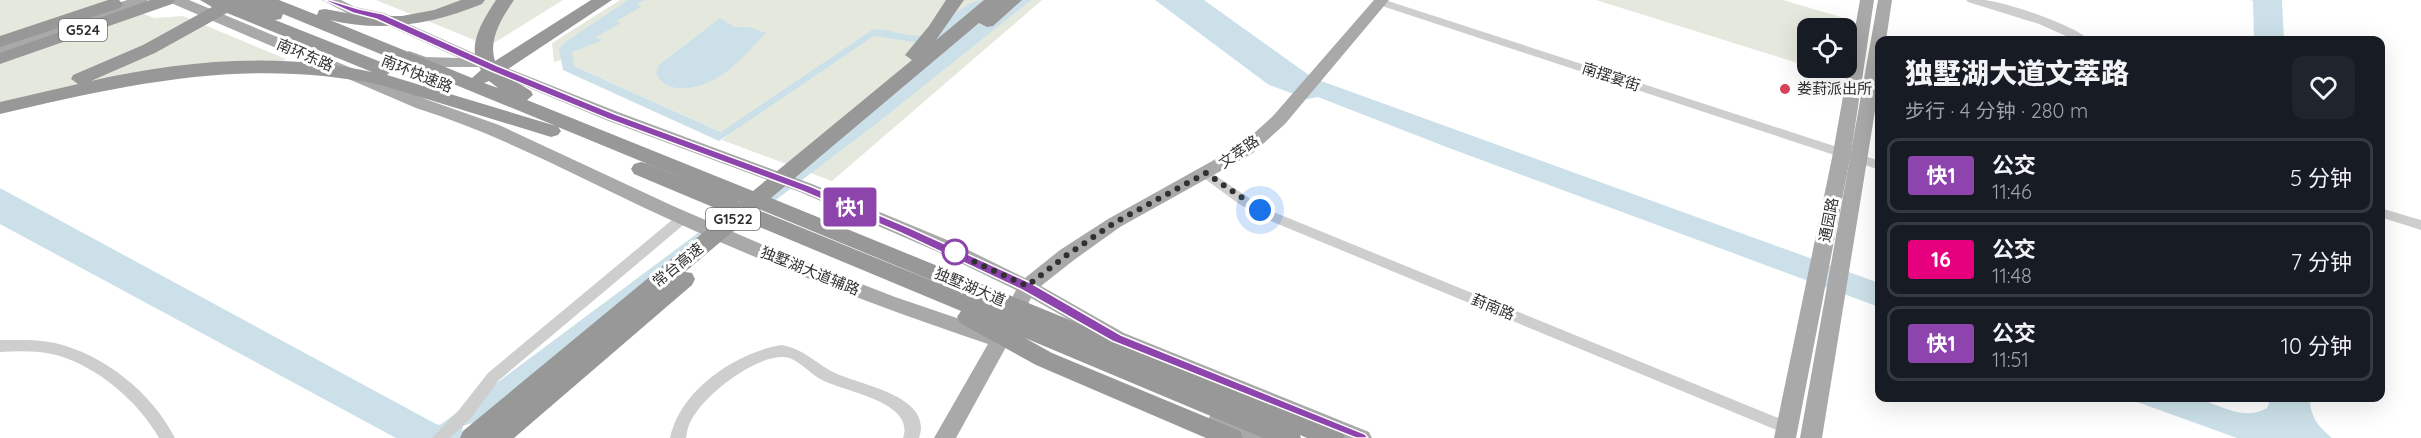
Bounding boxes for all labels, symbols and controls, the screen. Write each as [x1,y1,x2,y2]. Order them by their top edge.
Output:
map controls [1797,18,1857,78]
button: locate [1797,18,1857,78]
road number: G524 [59,19,107,41]
street label: 南环东路 [274,34,337,75]
street label: 南环快速路 [379,51,456,96]
text: 独墅湖大道文萃路 [1905,55,2129,90]
button: heart [2292,56,2355,119]
street label: 南摆宴街 [1580,58,1643,95]
place label: 娄葑派出所 [1797,79,1872,98]
marker: 娄葑派出所 [1778,82,1792,96]
text: 步行 · 4 分钟 · 280 m [1905,98,2088,123]
street label: 文萃路 [1215,131,1263,172]
text: 公交 [1992,151,2036,179]
text: 快1 [1926,162,1956,188]
text: 5 分钟 [2290,164,2352,192]
text: 11:46 [1992,179,2032,204]
line badge: 快1 [823,188,877,226]
text: 快1 [835,194,865,220]
your location [1245,195,1275,225]
street label: 通园路 [1815,196,1842,244]
road number: G1522 [706,208,760,230]
text: 公交 [1992,235,2036,263]
street label: 常台高速 [648,238,707,291]
unlabelled marker [942,239,968,265]
street label: 独墅湖大道辅路 [758,242,862,299]
text: 16 [1931,246,1951,272]
text: 7 分钟 [2291,248,2352,276]
street label: 独墅湖大道 [932,263,1008,310]
text: 11:48 [1992,263,2032,288]
street label: 葑南路 [1469,289,1518,324]
text: 公交 [1992,319,2036,347]
text: 快1 [1926,330,1956,356]
text: 10 分钟 [2281,332,2352,360]
text: 11:51 [1992,347,2029,372]

